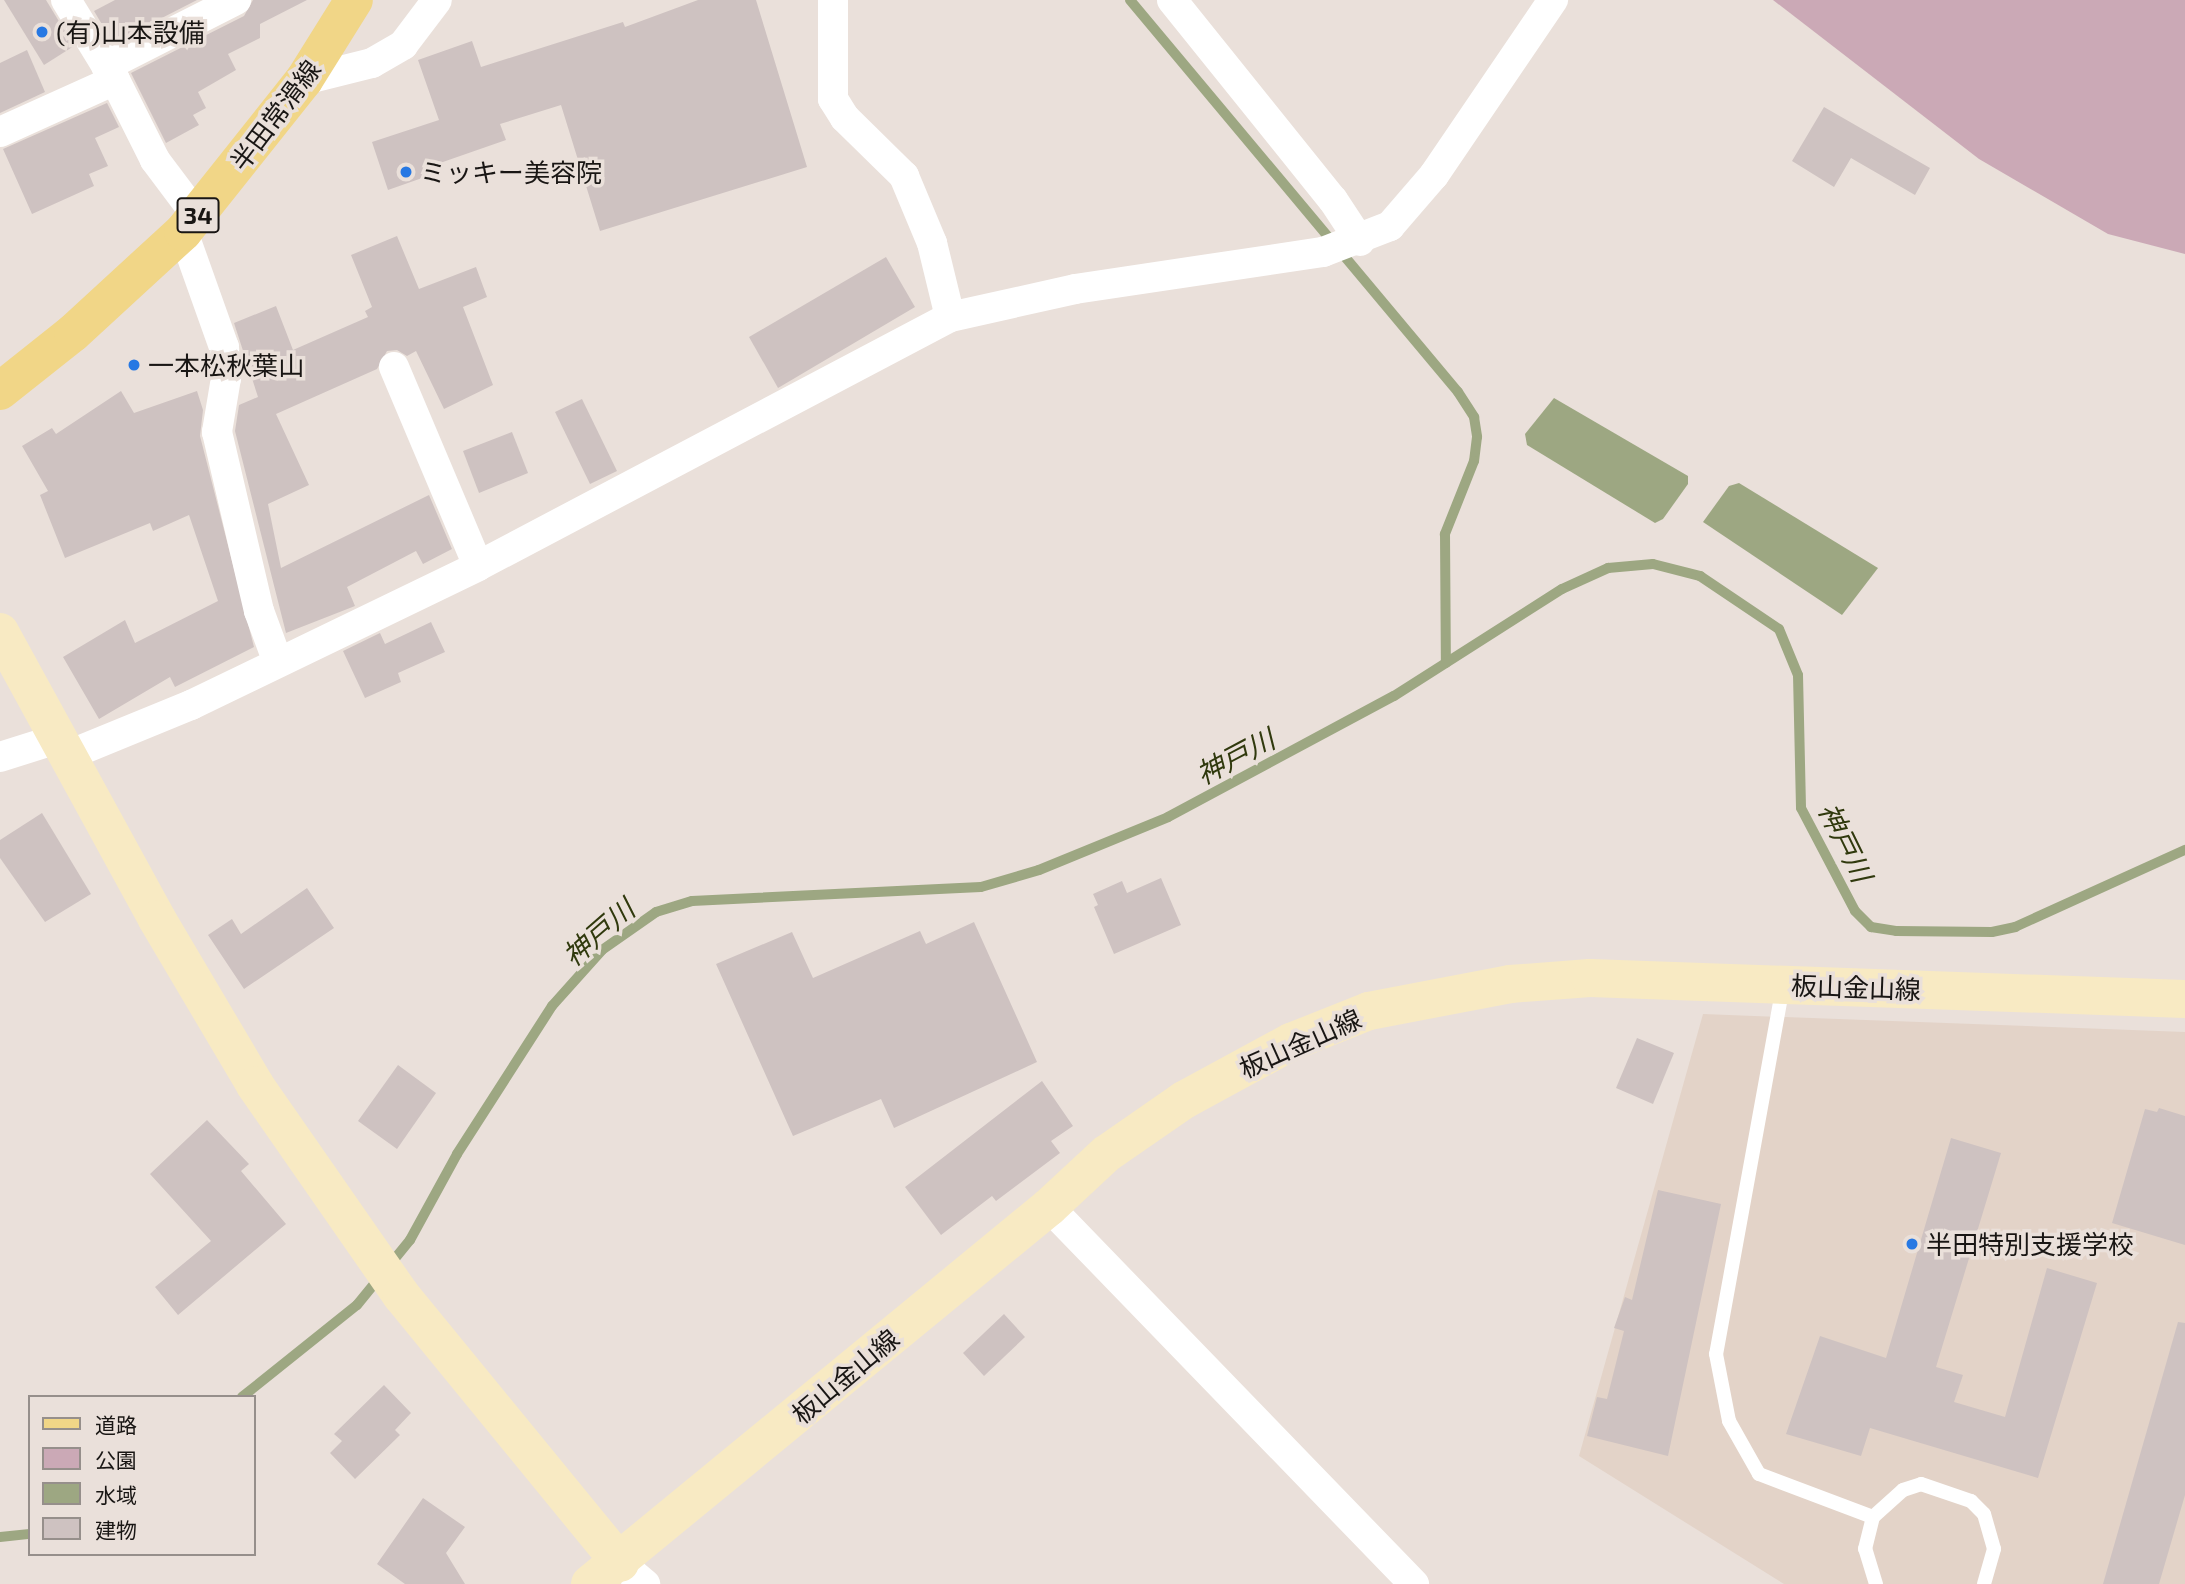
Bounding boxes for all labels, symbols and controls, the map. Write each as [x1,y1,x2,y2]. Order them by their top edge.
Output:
place label: (有)山本設備 [56,16,205,48]
marker: (有)山本設備 [34,24,50,40]
street label: 半田常滑線 [223,54,327,176]
place label: ミッキー美容院 [420,156,602,188]
marker: ミッキー美容院 [398,164,414,180]
road number: 34 [175,195,221,236]
place label: 一本松秋葉山 [148,349,304,381]
marker: 一本松秋葉山 [126,357,142,373]
water label: 神戸川 [1190,721,1280,791]
water label: 神戸川 [1812,797,1880,887]
water label: 神戸川 [555,892,641,972]
street label: 板山金山線 [1790,969,1922,1005]
street label: 板山金山線 [1234,1002,1366,1084]
place label: 半田特別支援学校 [1926,1228,2134,1260]
marker: 半田特別支援学校 [1904,1236,1920,1252]
street label: 板山金山線 [785,1322,905,1430]
legend [28,1395,256,1556]
text: 道路 [95,1412,137,1437]
text: 公園 [95,1447,137,1472]
text: 水域 [95,1482,137,1507]
text: 建物 [95,1517,137,1542]

